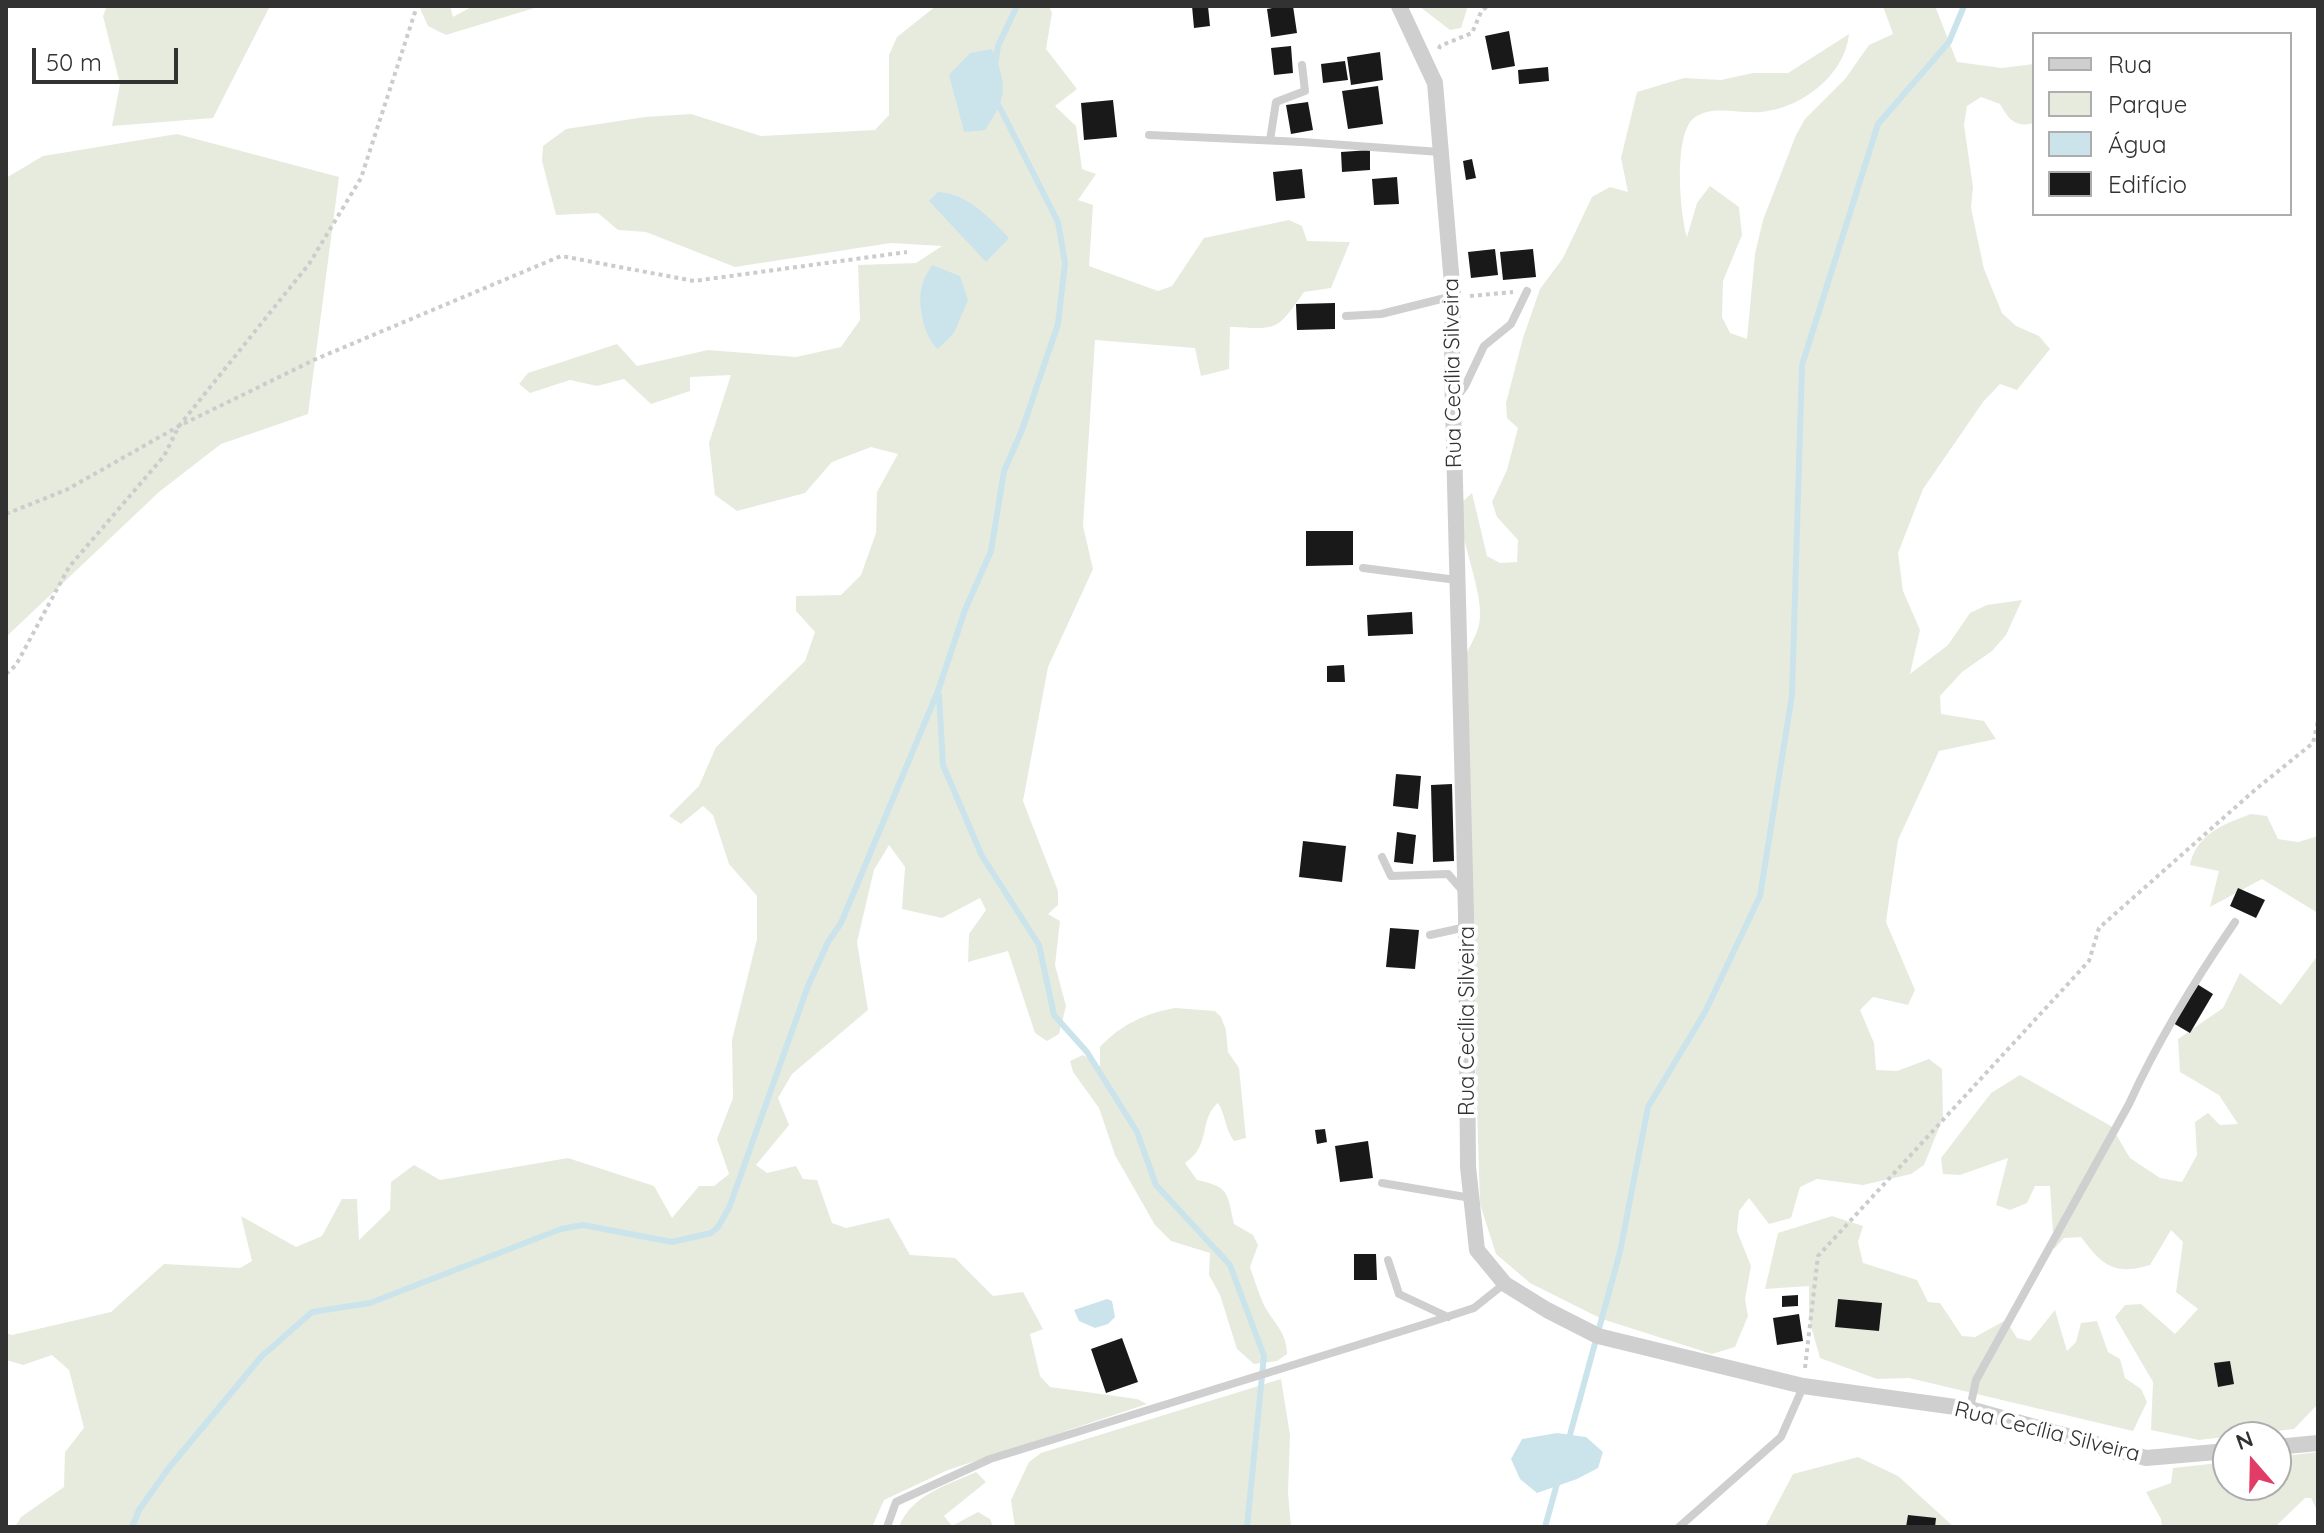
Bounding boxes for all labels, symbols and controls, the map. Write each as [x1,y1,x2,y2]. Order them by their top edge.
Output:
scale bar [36,32,182,82]
legend [2032,32,2292,216]
text: 50 m [46,47,102,77]
text: Rua [2108,49,2152,79]
text: Parque [2108,89,2187,119]
text: Água [2108,129,2167,159]
text: Edifício [2108,169,2187,199]
street label: Rua Cecília Silveira [1438,278,1468,468]
street label: Rua Cecília Silveira [1454,926,1480,1116]
street label: Rua Cecília Silveira [1952,1396,2142,1468]
north arrow [2212,1421,2292,1501]
text: N [2232,1424,2257,1456]

